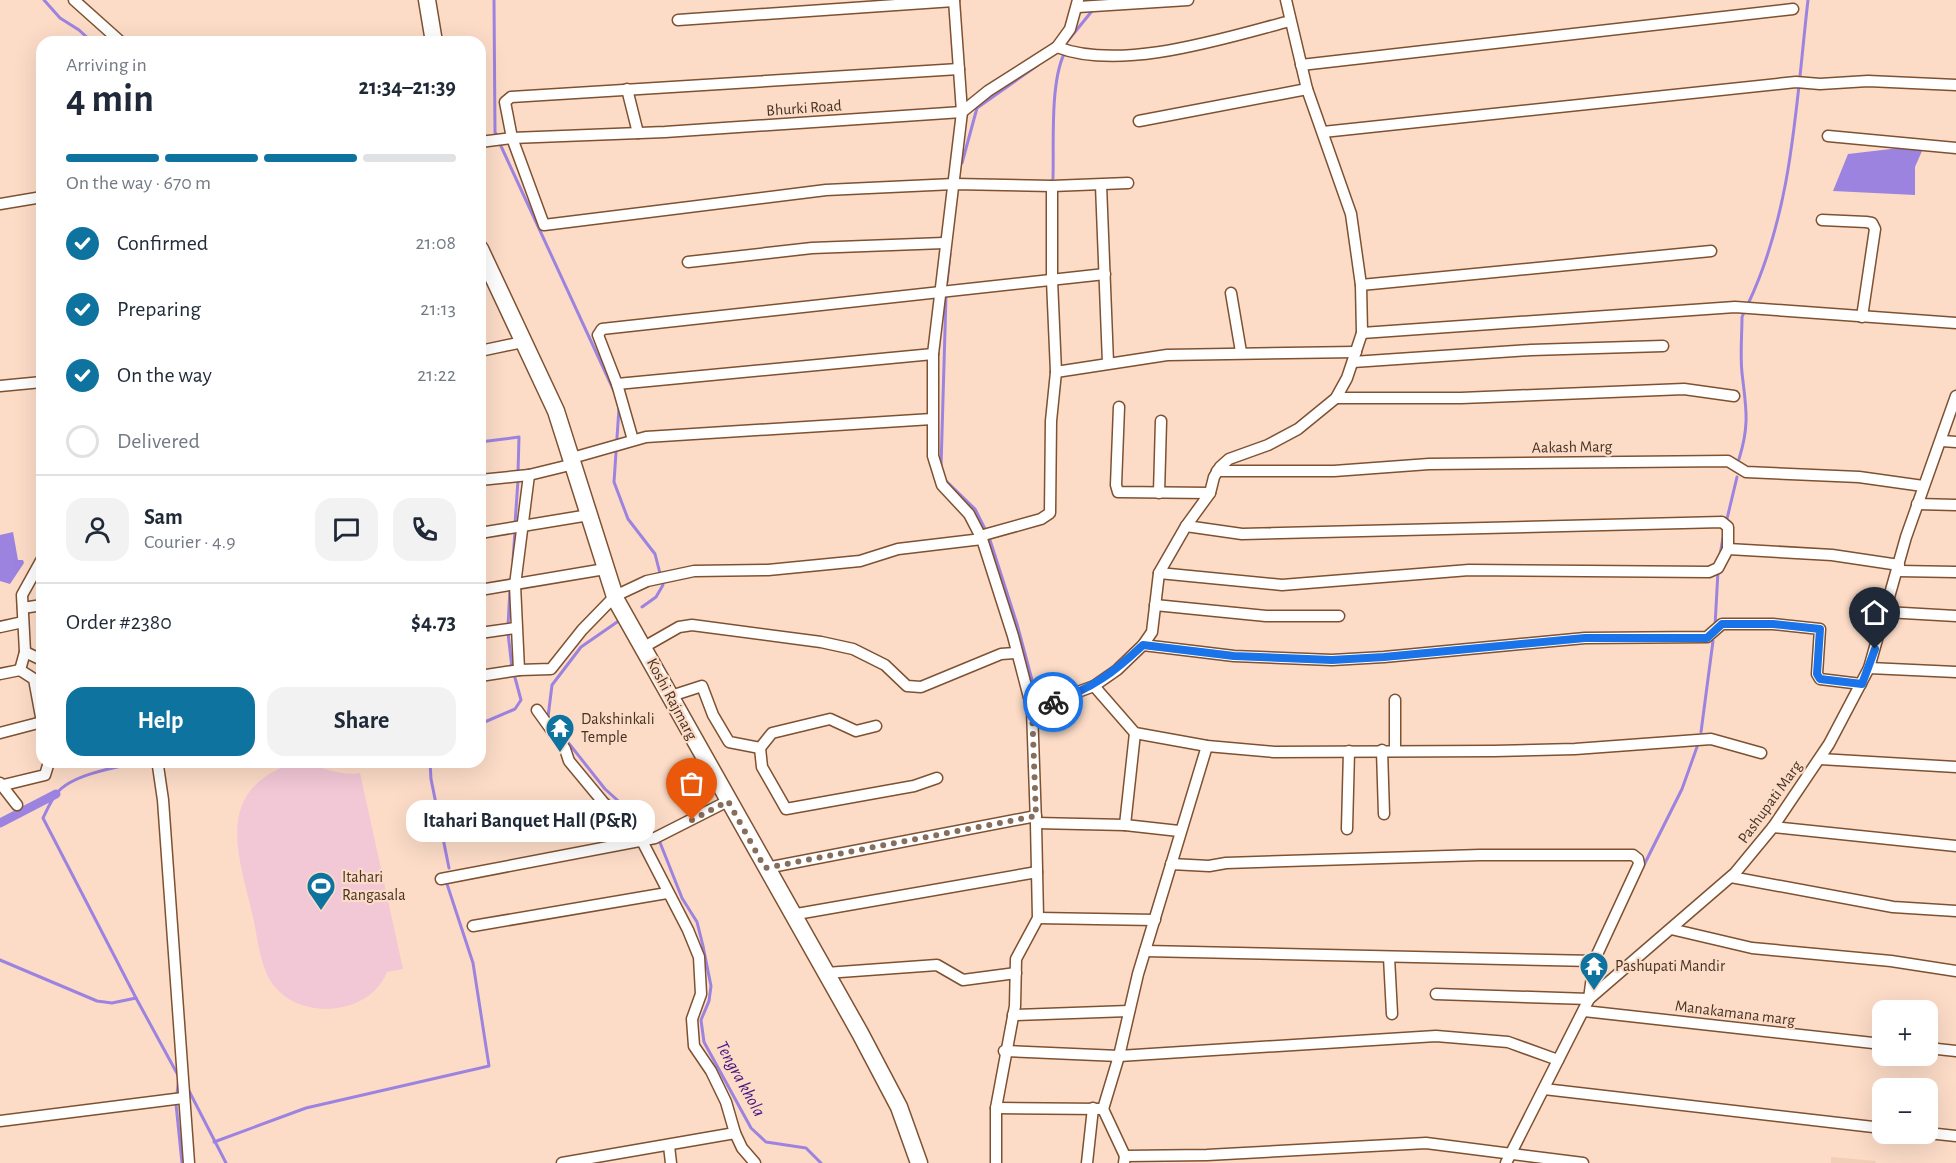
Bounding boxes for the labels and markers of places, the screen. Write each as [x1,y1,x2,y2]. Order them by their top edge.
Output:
pin [1849,587,1900,649]
place label: Dakshinkali Temple [581,711,655,745]
temple icon: Dakshinkali Temple [544,712,576,754]
pin [666,758,717,820]
callout: Itahari Banquet Hall (P&R) [407,799,656,841]
place label: Itahari Rangasala [342,869,406,903]
sports icon: Itahari Rangasala [305,870,337,912]
temple icon: Pashupati Mandir [1578,950,1610,992]
place label: Pashupati Mandir [1615,958,1726,974]

